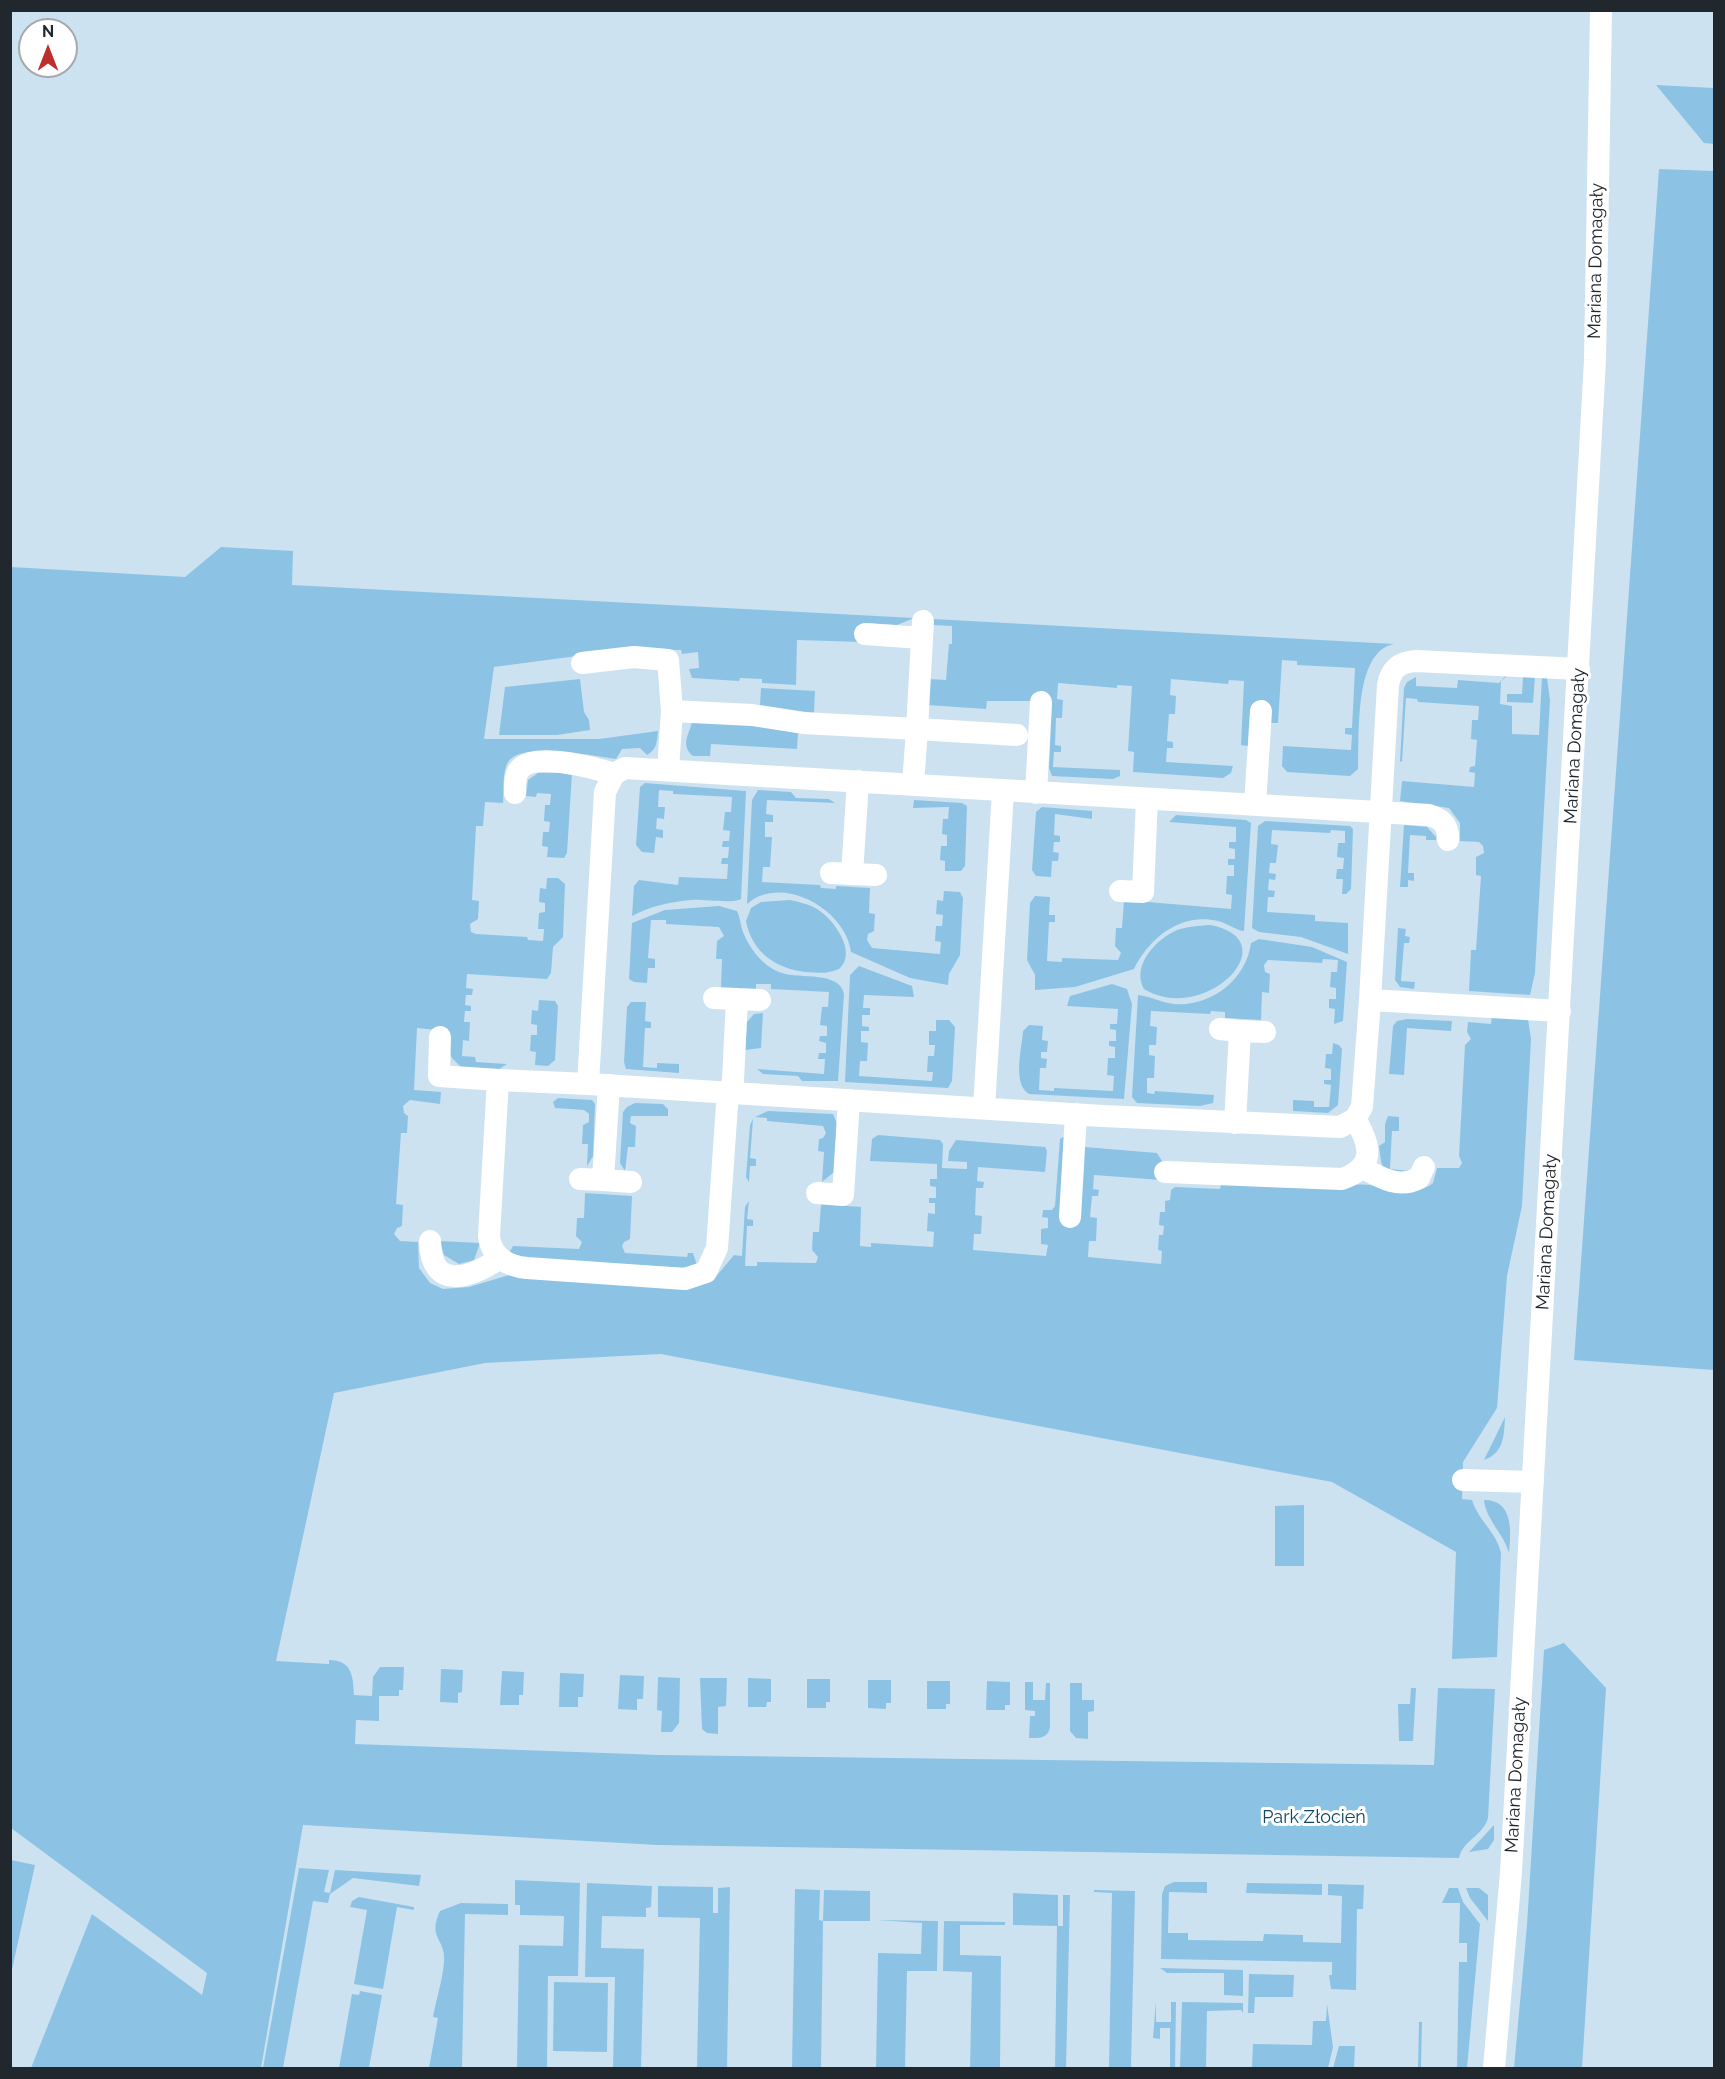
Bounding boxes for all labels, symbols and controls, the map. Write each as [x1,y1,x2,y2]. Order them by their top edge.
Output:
north arrow [18,18,78,78]
text: N [42,22,54,41]
street label: Mariana Domagały [1584,183,1608,339]
street label: Mariana Domagały [1560,668,1590,824]
street label: Mariana Domagały [1532,1154,1562,1310]
street label: Mariana Domagały [1501,1697,1531,1853]
park label: Park Złocień [1262,1807,1366,1829]

